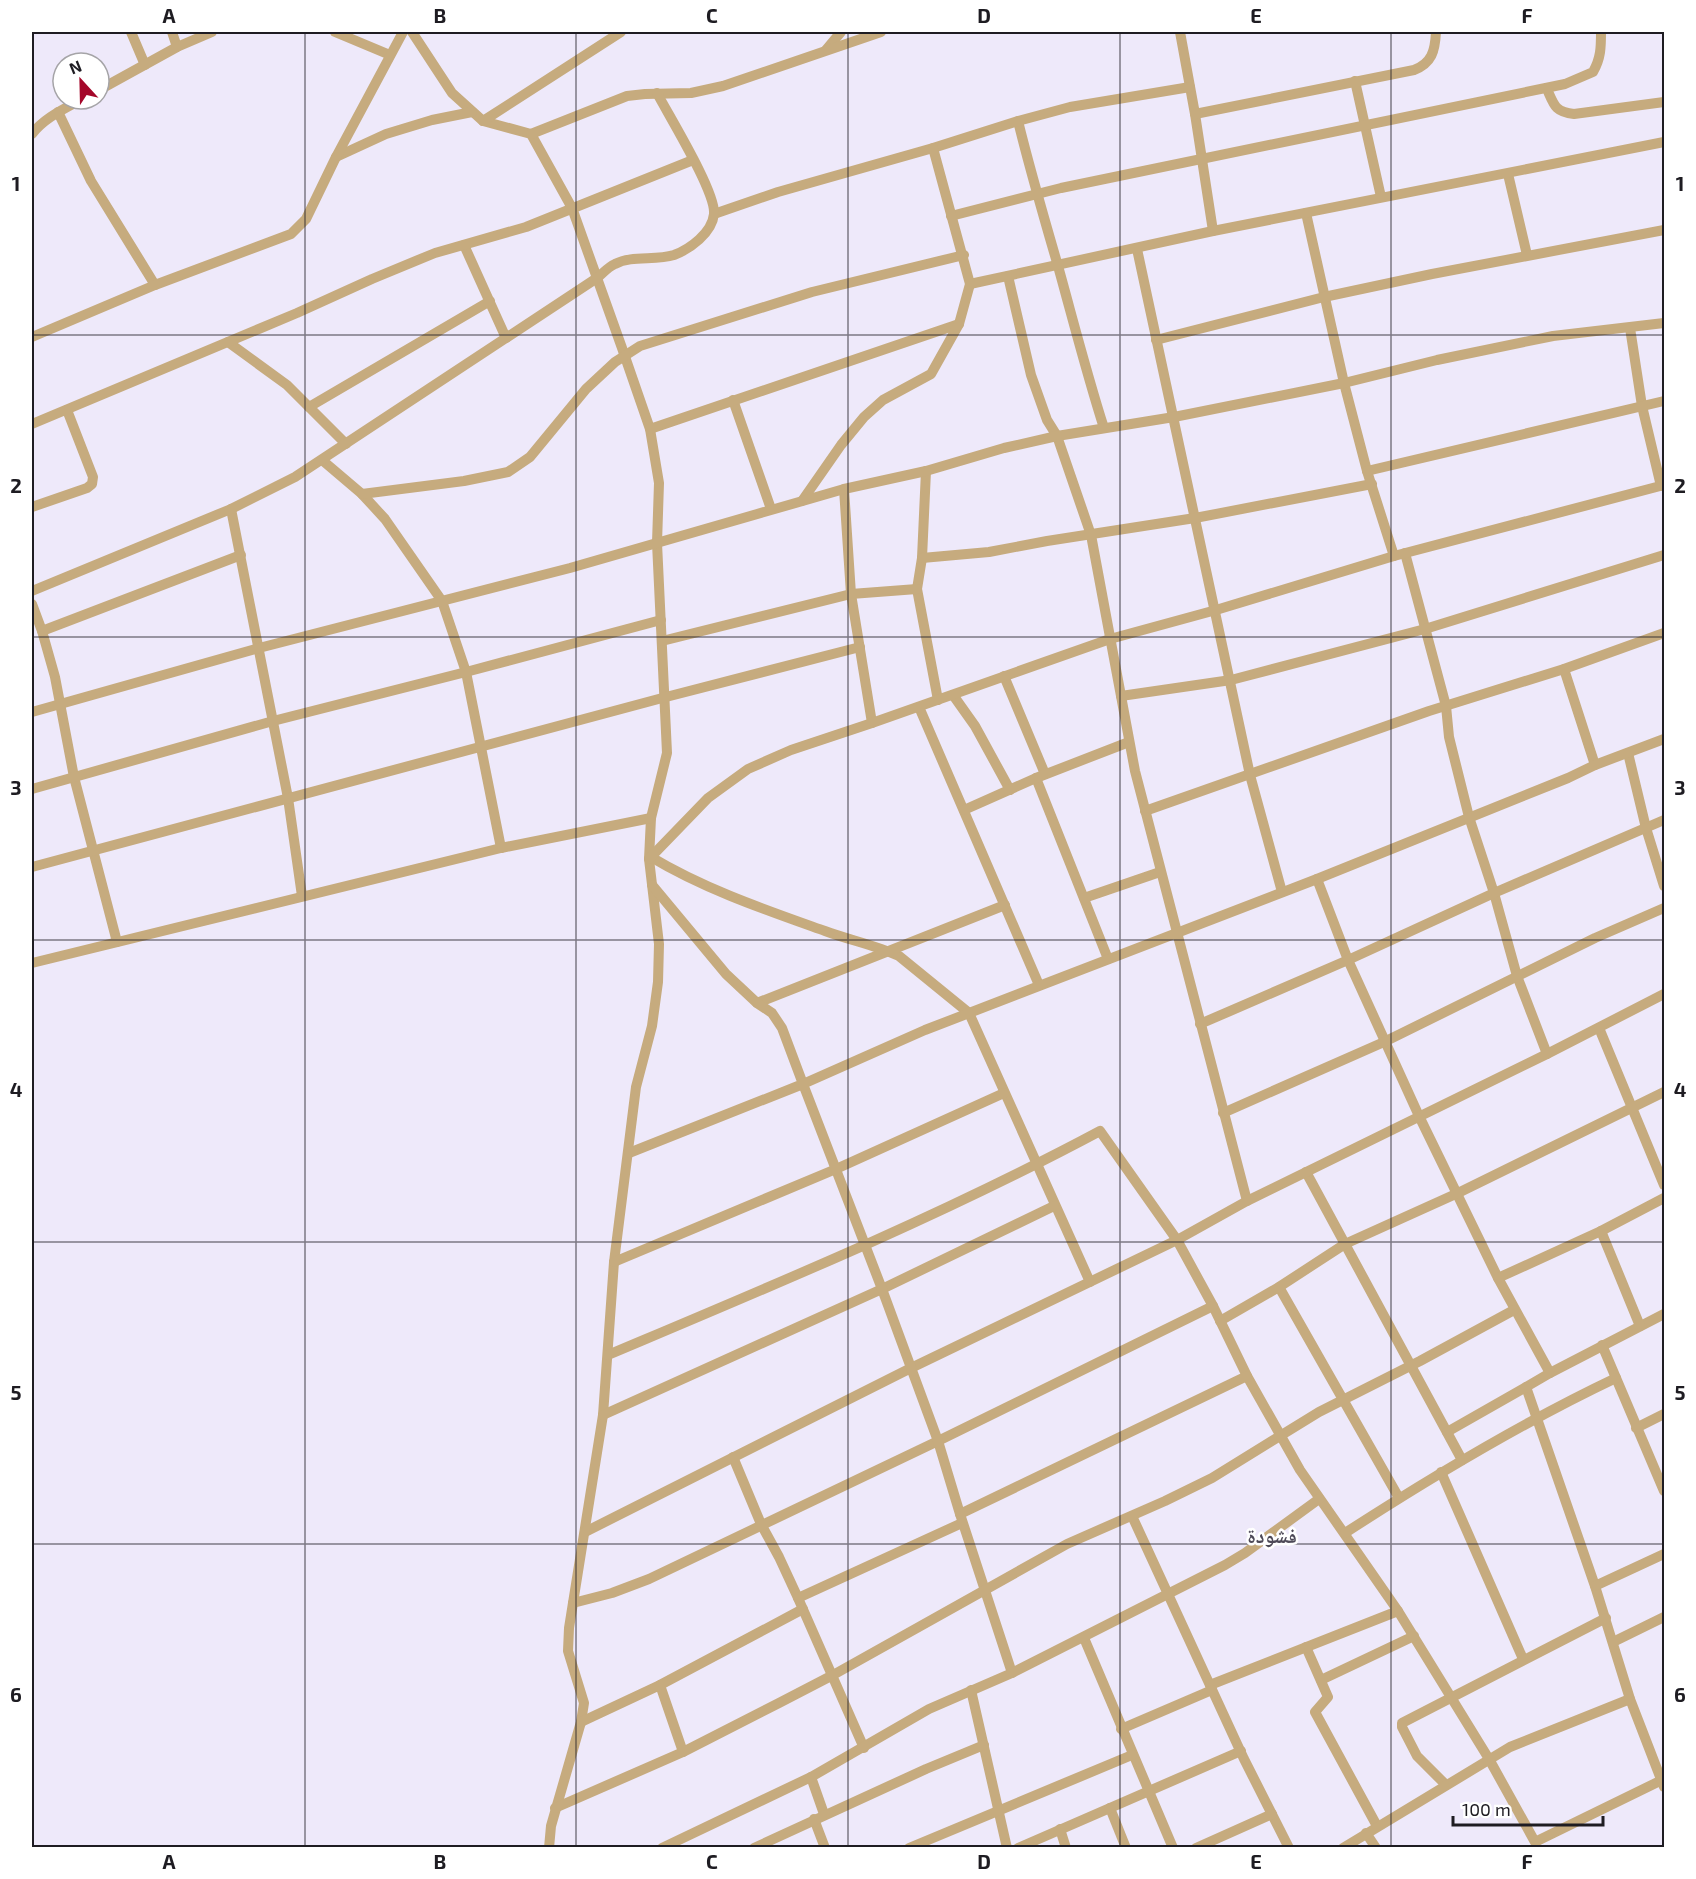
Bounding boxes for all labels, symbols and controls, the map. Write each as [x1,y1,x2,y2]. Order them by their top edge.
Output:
text: A [162,3,176,27]
text: B [434,3,446,27]
text: C [706,3,718,27]
text: D [977,3,991,27]
text: E [1250,3,1262,27]
text: F [1521,3,1533,27]
north arrow [51,51,111,111]
text: N [66,56,84,78]
text: 1 [12,171,20,195]
text: 1 [1676,171,1684,195]
text: 2 [10,473,22,497]
text: 2 [1674,473,1686,497]
text: 3 [10,775,22,799]
text: 3 [1674,775,1686,799]
text: 4 [10,1077,23,1101]
text: 4 [1674,1077,1687,1101]
text: 5 [10,1380,22,1404]
text: 5 [1674,1380,1686,1404]
district label: فشودة [1247,1523,1297,1548]
text: 6 [10,1682,22,1706]
text: 6 [1674,1682,1686,1706]
scale bar [1453,1789,1603,1827]
text: 100 m [1462,1798,1511,1820]
text: A [162,1849,176,1873]
text: B [434,1849,446,1873]
text: C [706,1849,718,1873]
text: D [977,1849,991,1873]
text: E [1250,1849,1262,1873]
text: F [1521,1849,1533,1873]

